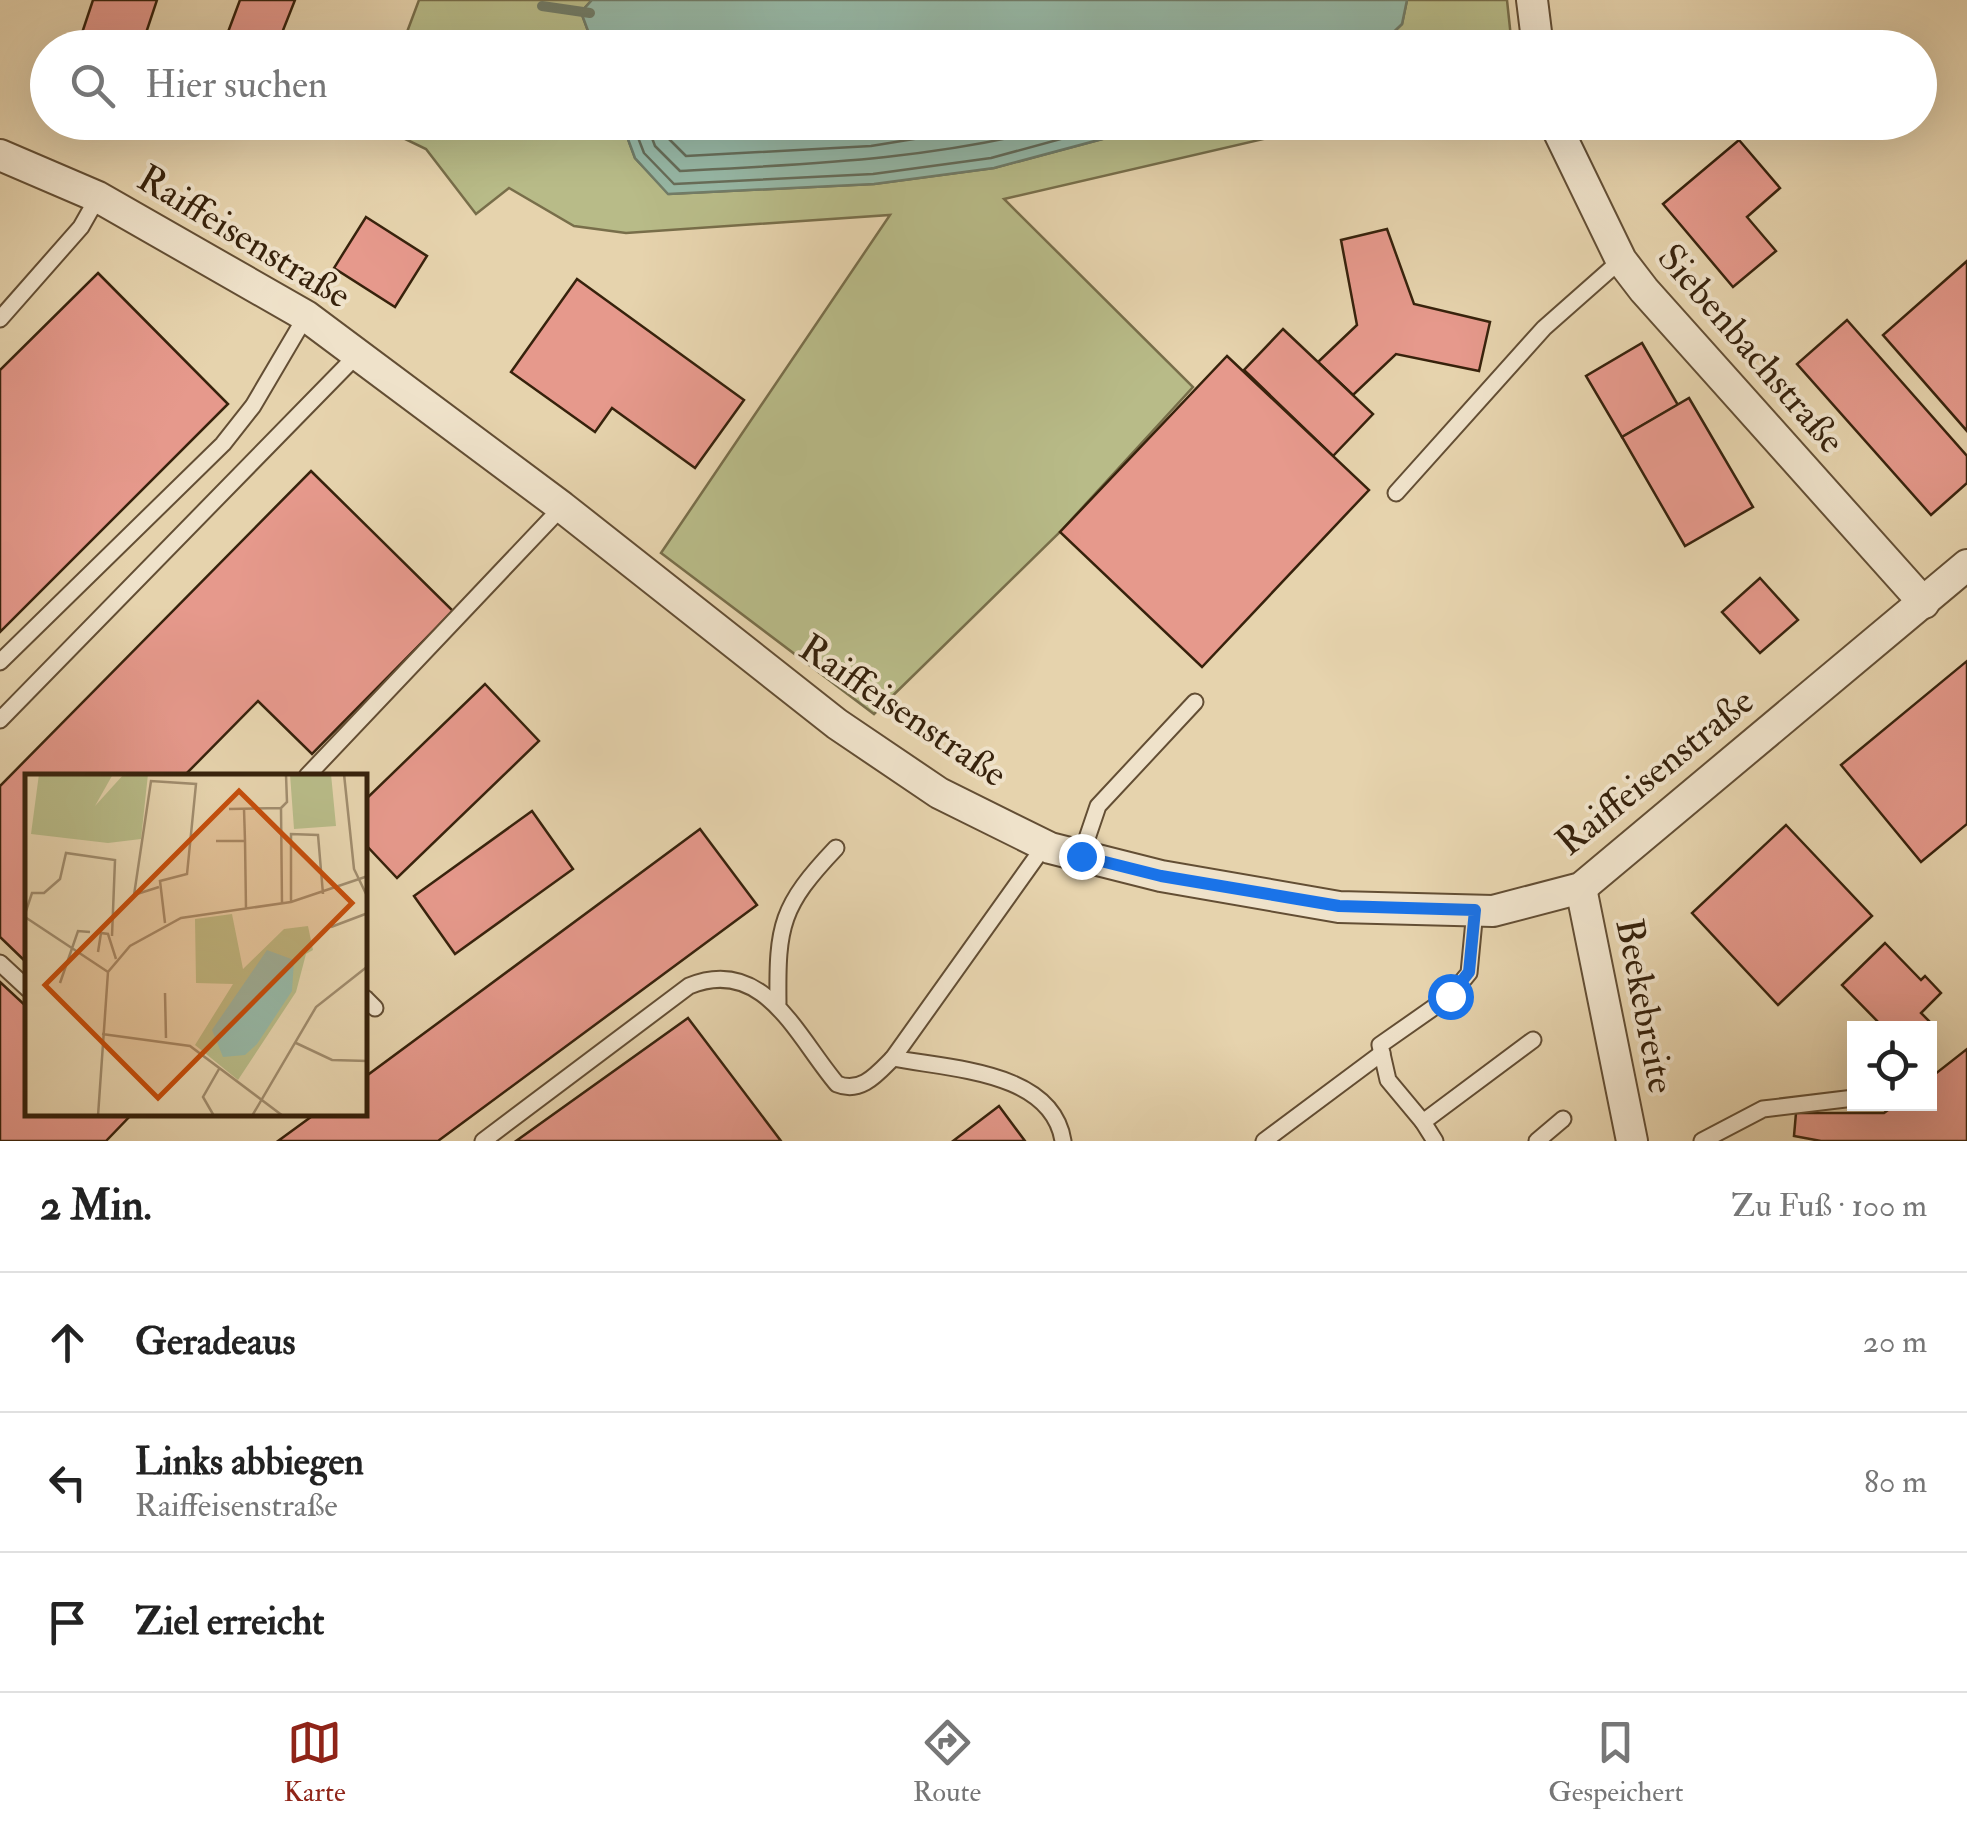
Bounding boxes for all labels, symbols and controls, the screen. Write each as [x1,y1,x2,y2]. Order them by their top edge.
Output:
search box [30,30,1937,140]
icon: search [65,58,120,113]
text: Hier suchen [145,61,328,109]
street label: Raiffeisenstraße [129,154,360,320]
street label: Siebenbachstraße [1647,234,1855,464]
street label: Raiffeisenstraße [790,624,1016,798]
street label: Raiffeisenstraße [1546,678,1764,866]
inset map [25,774,368,1116]
route end [1059,834,1105,880]
street label: Beekebreite [1605,915,1685,1097]
route start [1428,974,1474,1020]
map controls [1847,1021,1937,1111]
button: locate [1847,1021,1937,1111]
text: 2 Min. [40,1180,152,1232]
text: Zu Fuß · 100 m [1731,1186,1927,1226]
icon: ahead [40,1315,95,1370]
text: Geradeaus [135,1318,296,1366]
text: 20 m [1863,1322,1927,1362]
text: Links abbiegen [135,1438,364,1486]
icon: left [40,1455,95,1510]
text: 80 m [1864,1462,1927,1502]
text: Raiffeisenstraße [135,1486,338,1526]
icon: arrive [40,1595,95,1650]
text: Ziel erreicht [135,1598,324,1646]
tab: Karte [284,1715,346,1810]
tab: Route [913,1715,981,1810]
tab: Gespeichert [1548,1715,1683,1810]

